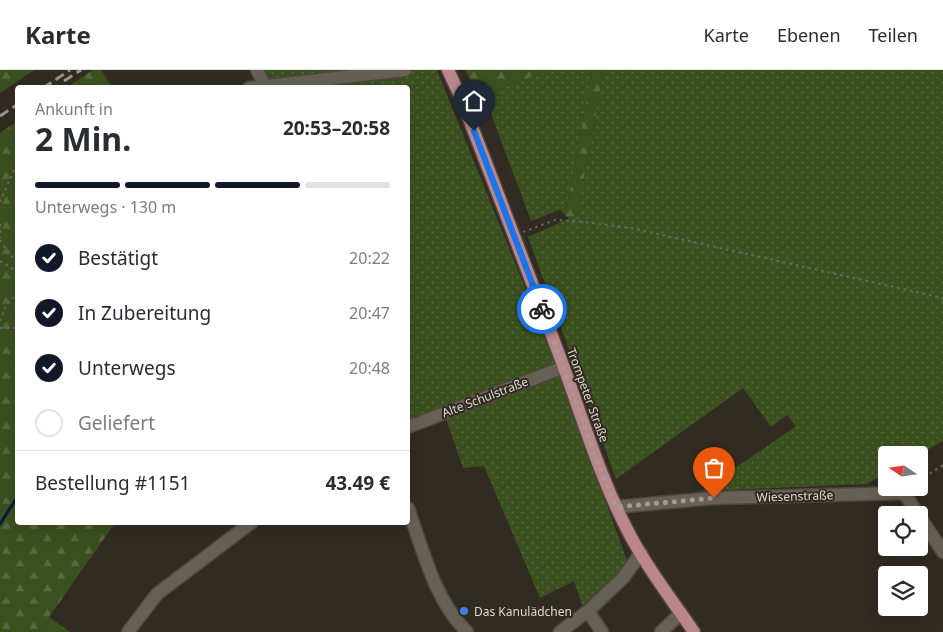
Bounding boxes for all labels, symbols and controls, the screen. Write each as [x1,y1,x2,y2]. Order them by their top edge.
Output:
text: Karte [25,18,91,51]
text: Karte [704,23,749,47]
text: Ebenen [777,23,841,47]
text: Teilen [869,23,918,47]
pin [453,80,495,131]
icon: home [460,87,488,115]
text: Ankunft in [35,98,113,120]
text: 20:53–20:58 [283,115,390,141]
text: 2 Min. [35,117,131,160]
text: Unterwegs · 130 m [35,196,176,218]
icon: check [35,244,63,272]
text: Bestätigt [78,245,158,271]
text: 20:22 [349,247,390,269]
courier [517,284,567,334]
icon: bike [528,295,556,323]
icon: check [35,299,63,327]
text: In Zubereitung [78,300,211,326]
text: 20:47 [349,302,390,324]
street label: Trompeter Straße [563,345,613,445]
icon: check [35,354,63,382]
text: Unterwegs [78,355,176,381]
text: 20:48 [349,357,390,379]
street label: Alte Schulstraße [439,373,531,421]
text: Geliefert [78,410,155,436]
north arrow [878,446,928,496]
map controls [878,446,928,616]
pin [693,447,735,498]
icon: bag [700,454,728,482]
text: Bestellung #1151 [35,470,190,496]
text: 43.49 € [325,470,390,496]
street label: Wiesenstraße [756,486,834,506]
button: locate [878,506,928,556]
button: layers [878,566,928,616]
place label: Das Kanulädchen [474,603,572,620]
marker: Das Kanulädchen [458,605,470,617]

